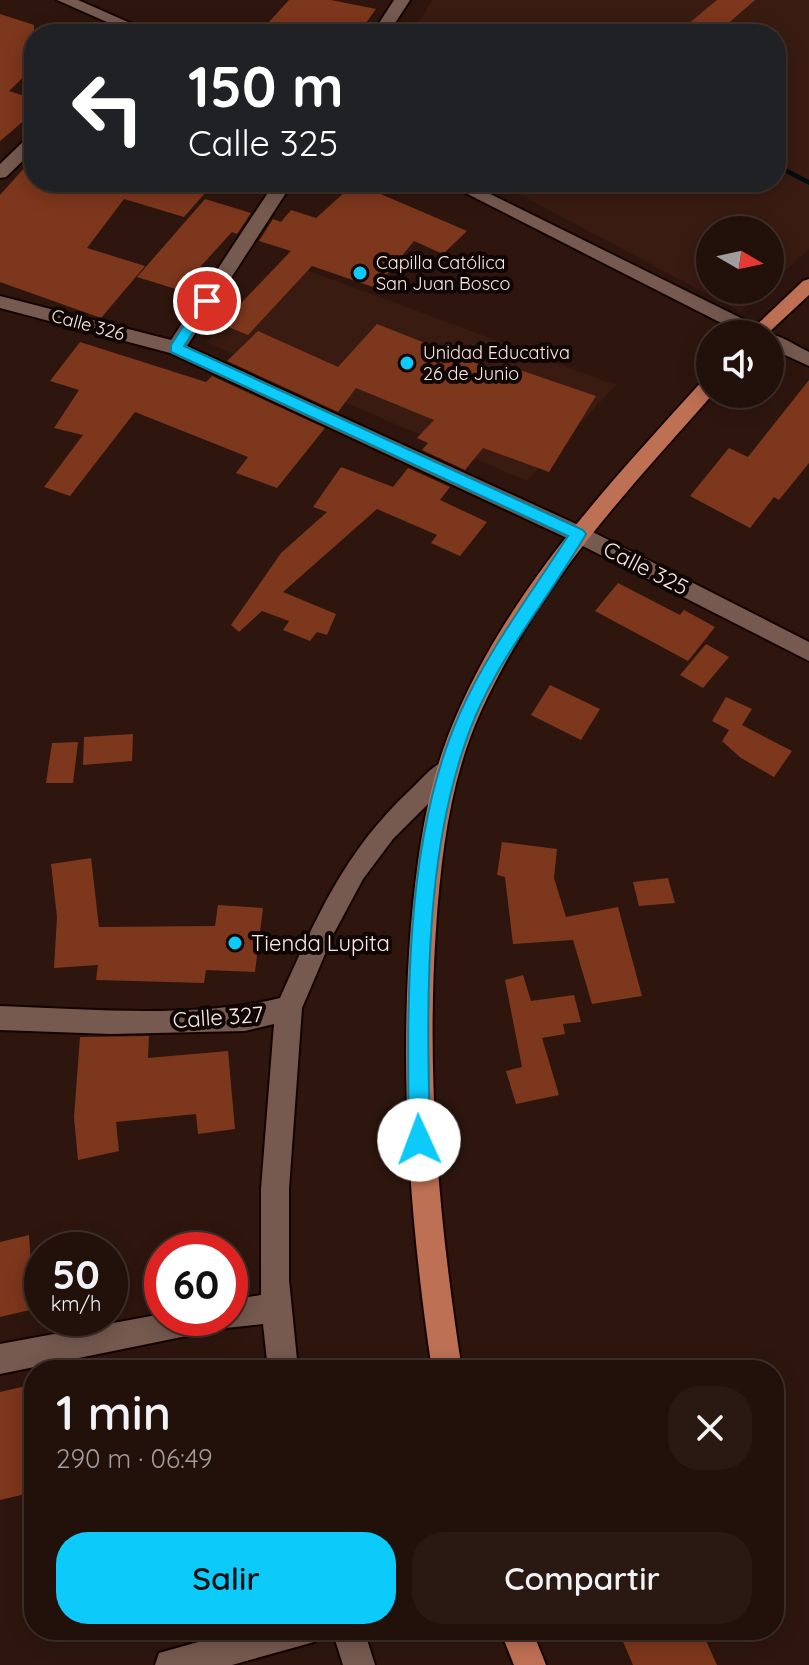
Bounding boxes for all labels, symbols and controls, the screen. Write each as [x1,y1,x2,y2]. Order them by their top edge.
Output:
text: 150 m [188,51,344,121]
icon: left [56,56,160,160]
text: Calle 325 [188,120,338,165]
north arrow [696,216,784,304]
map controls [696,216,784,408]
place label: Capilla Católica San Juan Bosco [376,251,510,295]
marker: Capilla Católica San Juan Bosco [351,264,369,282]
pin [173,267,241,335]
icon: arrive [185,279,229,323]
street label: Calle 326 [49,304,128,345]
button: sound [696,320,784,408]
place label: Unidad Educativa 26 de Junio [423,341,570,385]
marker: Unidad Educativa 26 de Junio [398,354,416,372]
street label: Calle 325 [599,535,693,601]
place label: Tienda Lupita [251,929,390,957]
marker: Tienda Lupita [226,934,244,952]
street label: Calle 327 [172,1000,264,1034]
position arrow [377,1098,461,1182]
speed limit sign: 60 [144,1232,248,1336]
text: 50 [52,1249,100,1299]
text: km/h [51,1291,101,1316]
text: 1 min [56,1382,171,1442]
button: close [668,1386,752,1470]
text: 290 m · 06:49 [56,1442,212,1475]
button: Salir [56,1532,396,1624]
button: Compartir [412,1532,752,1624]

